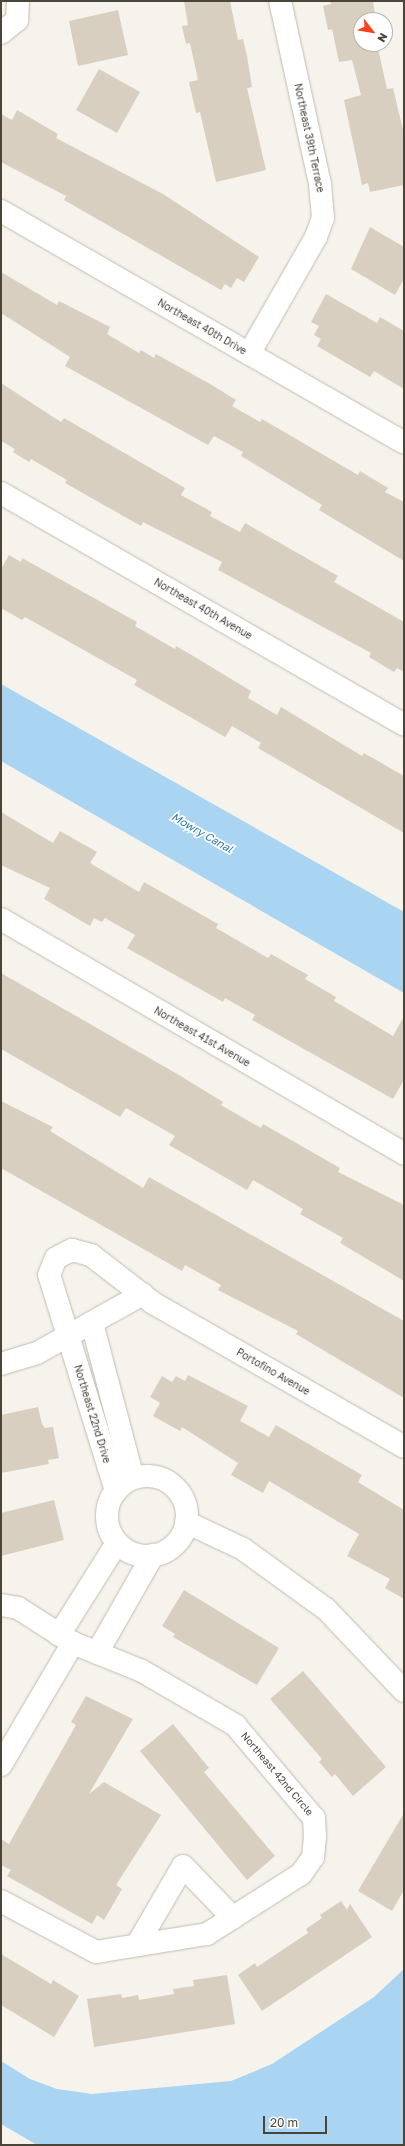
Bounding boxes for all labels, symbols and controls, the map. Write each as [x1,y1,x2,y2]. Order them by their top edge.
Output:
north arrow [353,12,393,52]
text: N [375,31,391,45]
street label: Northeast 39th Terrace [292,82,326,194]
street label: Northeast 40th Drive [155,297,249,357]
street label: Northeast 40th Avenue [152,576,254,642]
water label: Mowry Canal [169,810,235,856]
street label: Northeast 41st Avenue [152,1005,252,1069]
street label: Portofino Avenue [234,1346,312,1398]
street label: Northeast 22nd Drive [71,1363,113,1465]
street label: Northeast 42nd Circle [239,1730,315,1818]
scale bar [265,2108,329,2134]
text: 20 m [270,2115,298,2130]

